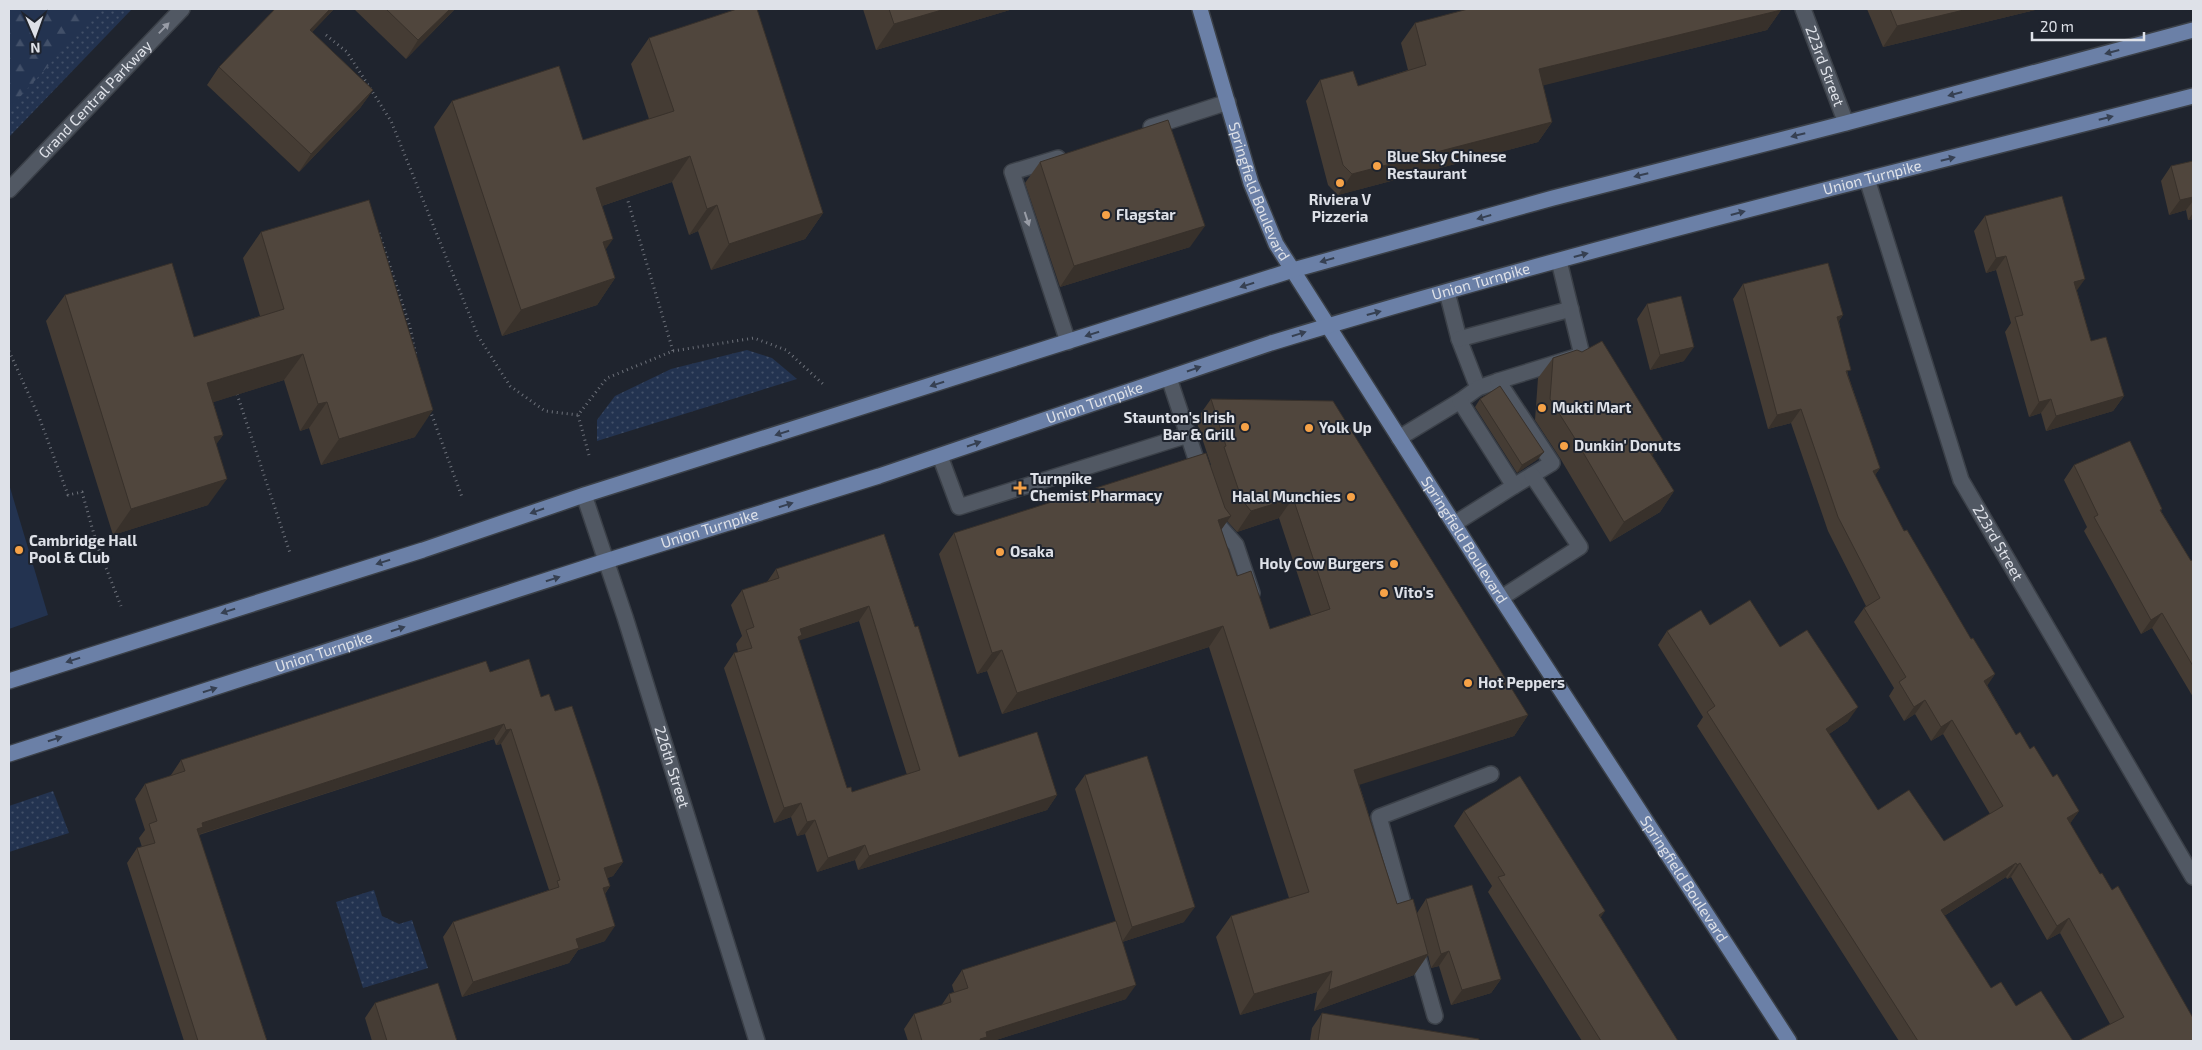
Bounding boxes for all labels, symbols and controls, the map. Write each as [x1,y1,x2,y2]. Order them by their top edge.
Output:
north arrow [10,10,60,60]
scale bar [2032,10,2144,42]
text: 20 m [2040,17,2074,35]
one-way arrow [158,23,170,35]
street label: 223rd Street [1802,23,1849,109]
street label: Grand Central Parkway [34,36,155,162]
text: N [30,40,41,57]
one-way arrow [2105,48,2120,56]
one-way arrow [1948,90,1963,98]
one-way arrow [2098,114,2113,122]
street label: Springfield Boulevard [1226,120,1294,264]
one-way arrow [1791,131,1806,139]
place label: Blue Sky Chinese Restaurant [1387,147,1507,182]
one-way arrow [1941,154,1956,162]
street label: Union Turnpike [1821,155,1923,198]
marker: Blue Sky Chinese Restaurant [1371,160,1383,172]
one-way arrow [1634,171,1649,179]
marker: Riviera V Pizzeria [1334,177,1346,189]
place label: Riviera V Pizzeria [1309,190,1372,225]
place label: Flagstar [1116,205,1176,223]
marker: Flagstar [1100,209,1112,221]
one-way arrow [1731,209,1746,217]
one-way arrow [1024,211,1032,226]
one-way arrow [1476,213,1492,221]
one-way arrow [1574,251,1589,259]
one-way arrow [1320,257,1335,265]
street label: Union Turnpike [1429,259,1532,303]
one-way arrow [1239,282,1254,289]
one-way arrow [1367,309,1382,317]
one-way arrow [1084,330,1099,338]
one-way arrow [1292,330,1307,338]
one-way arrow [1187,365,1202,372]
street label: Union Turnpike [1043,377,1145,427]
one-way arrow [929,380,944,388]
place label: Mukti Mart [1552,398,1631,416]
marker: Mukti Mart [1536,402,1548,414]
place label: Staunton's Irish Bar & Grill [1123,408,1235,443]
place label: Yolk Up [1319,418,1372,436]
marker: Staunton's Irish Bar & Grill [1239,421,1251,433]
marker: Yolk Up [1303,422,1315,434]
one-way arrow [775,429,790,437]
place label: Dunkin' Donuts [1574,436,1681,454]
one-way arrow [967,440,982,447]
marker: Dunkin' Donuts [1558,440,1570,452]
place label: Turnpike Chemist Pharmacy [1030,469,1163,505]
street label: Springfield Boulevard [1418,473,1512,606]
marker: Turnpike Chemist Pharmacy [1014,482,1026,494]
place label: Halal Munchies [1232,487,1341,505]
marker: Halal Munchies [1345,491,1357,503]
one-way arrow [779,500,794,508]
street label: 223rd Street [1969,501,2028,584]
street label: Union Turnpike [658,504,760,551]
one-way arrow [530,508,545,515]
place label: Cambridge Hall Pool & Club [29,531,137,566]
place label: Osaka [1010,542,1054,560]
marker: Cambridge Hall Pool & Club [13,544,25,556]
marker: Osaka [994,546,1006,558]
place label: Holy Cow Burgers [1259,554,1384,573]
marker: Holy Cow Burgers [1388,558,1400,570]
one-way arrow [376,559,391,567]
one-way arrow [545,575,560,582]
place label: Vito's [1394,583,1434,601]
marker: Vito's [1378,587,1390,599]
one-way arrow [221,608,236,616]
one-way arrow [391,625,406,633]
street label: Union Turnpike [273,627,375,675]
one-way arrow [66,657,81,665]
place label: Hot Peppers [1478,673,1565,691]
marker: Hot Peppers [1462,677,1474,689]
one-way arrow [203,685,218,693]
street label: 226th Street [651,724,694,810]
one-way arrow [48,735,63,743]
street label: Springfield Boulevard [1637,812,1732,945]

